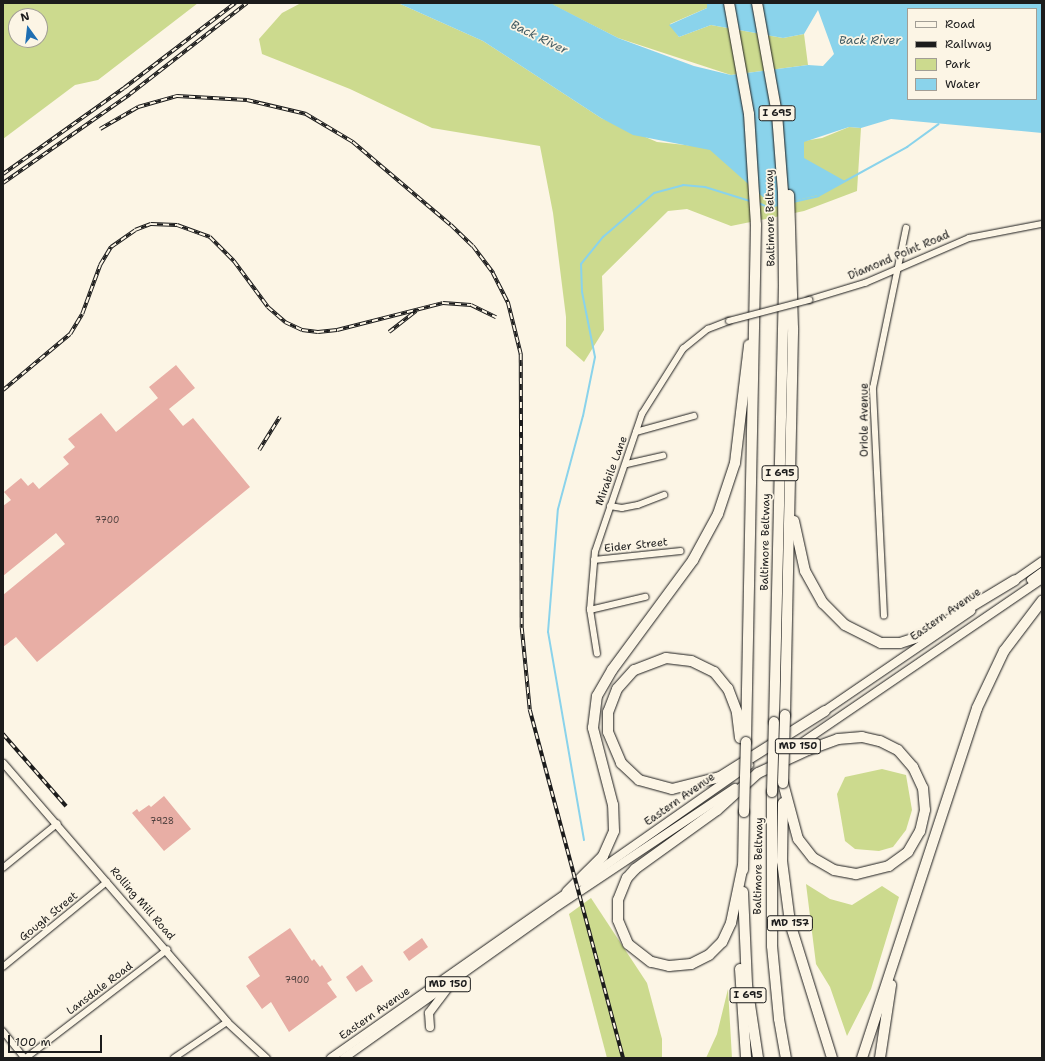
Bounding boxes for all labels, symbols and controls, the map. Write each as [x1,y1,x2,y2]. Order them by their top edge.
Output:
north arrow [8,8,48,48]
legend [907,8,1037,100]
text: N [19,9,31,25]
text: Road [945,16,975,32]
water label: Back River [508,18,570,58]
water label: Back River [839,34,901,48]
text: Railway [945,36,992,52]
text: Park [945,56,971,72]
text: Water [945,76,980,92]
road number: I 695 [758,105,796,121]
street label: Baltimore Beltway [764,169,778,267]
street label: Diamond Point Road [846,229,952,283]
street label: Oriole Avenue [858,383,872,457]
street label: Mirabile Lane [593,434,631,508]
road number: I 695 [761,465,799,481]
street label: Baltimore Beltway [759,493,773,591]
house number: 7700 [95,515,119,525]
street label: Eider Street [604,536,668,556]
street label: Eastern Avenue [908,586,984,644]
road number: MD 150 [774,738,822,754]
street label: Eastern Avenue [642,771,718,829]
house number: 7928 [150,816,174,826]
street label: Baltimore Beltway [752,817,766,915]
street label: Rolling Mill Road [107,865,177,943]
street label: Gough Street [17,890,81,944]
road number: MD 157 [766,915,814,931]
street label: Lansdale Road [64,960,136,1018]
house number: 7900 [285,975,309,985]
road number: MD 150 [424,976,472,992]
street label: Eastern Avenue [337,985,413,1043]
road number: I 695 [729,987,767,1003]
scale bar [10,1027,104,1053]
text: 100 m [15,1034,51,1050]

